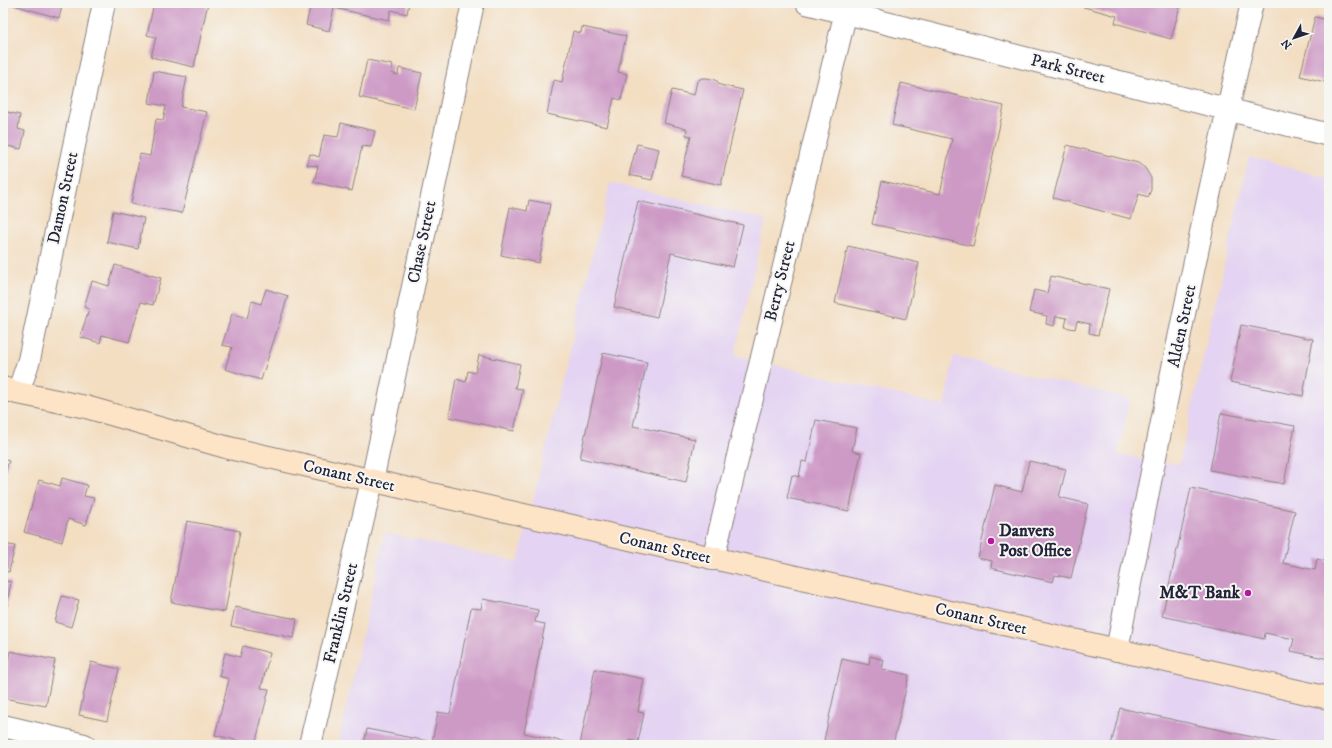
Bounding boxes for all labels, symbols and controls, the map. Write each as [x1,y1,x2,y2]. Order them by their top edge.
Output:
north arrow [1274,18,1314,58]
text: N [1279,36,1295,52]
street label: Park Street [1029,49,1108,89]
street label: Damon Street [43,149,84,246]
street label: Chase Street [403,198,442,285]
street label: Berry Street [759,238,801,324]
street label: Alden Street [1162,282,1202,369]
street label: Conant Street [301,455,398,497]
place label: Danvers Post Office [999,520,1071,562]
street label: Conant Street [617,527,714,569]
marker: Danvers Post Office [986,536,996,546]
street label: Franklin Street [319,560,363,665]
place label: M&T Bank [1160,582,1241,604]
marker: M&T Bank [1243,588,1253,598]
street label: Conant Street [933,598,1030,640]

